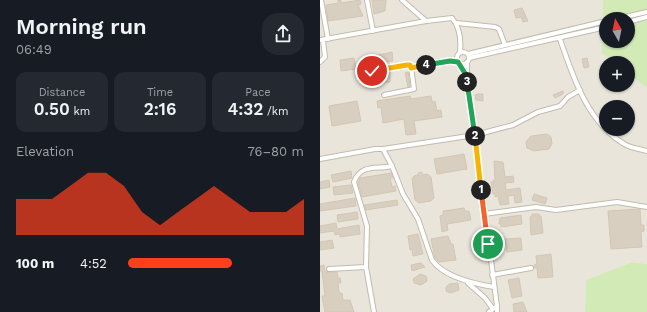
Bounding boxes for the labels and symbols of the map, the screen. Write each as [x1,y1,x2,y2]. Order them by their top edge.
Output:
north arrow [599,12,635,48]
pin [355,54,389,88]
pin: 4 [416,55,436,75]
pin: 3 [457,72,477,92]
pin: 2 [465,126,485,146]
pin: 1 [471,180,491,200]
pin [471,227,505,261]

